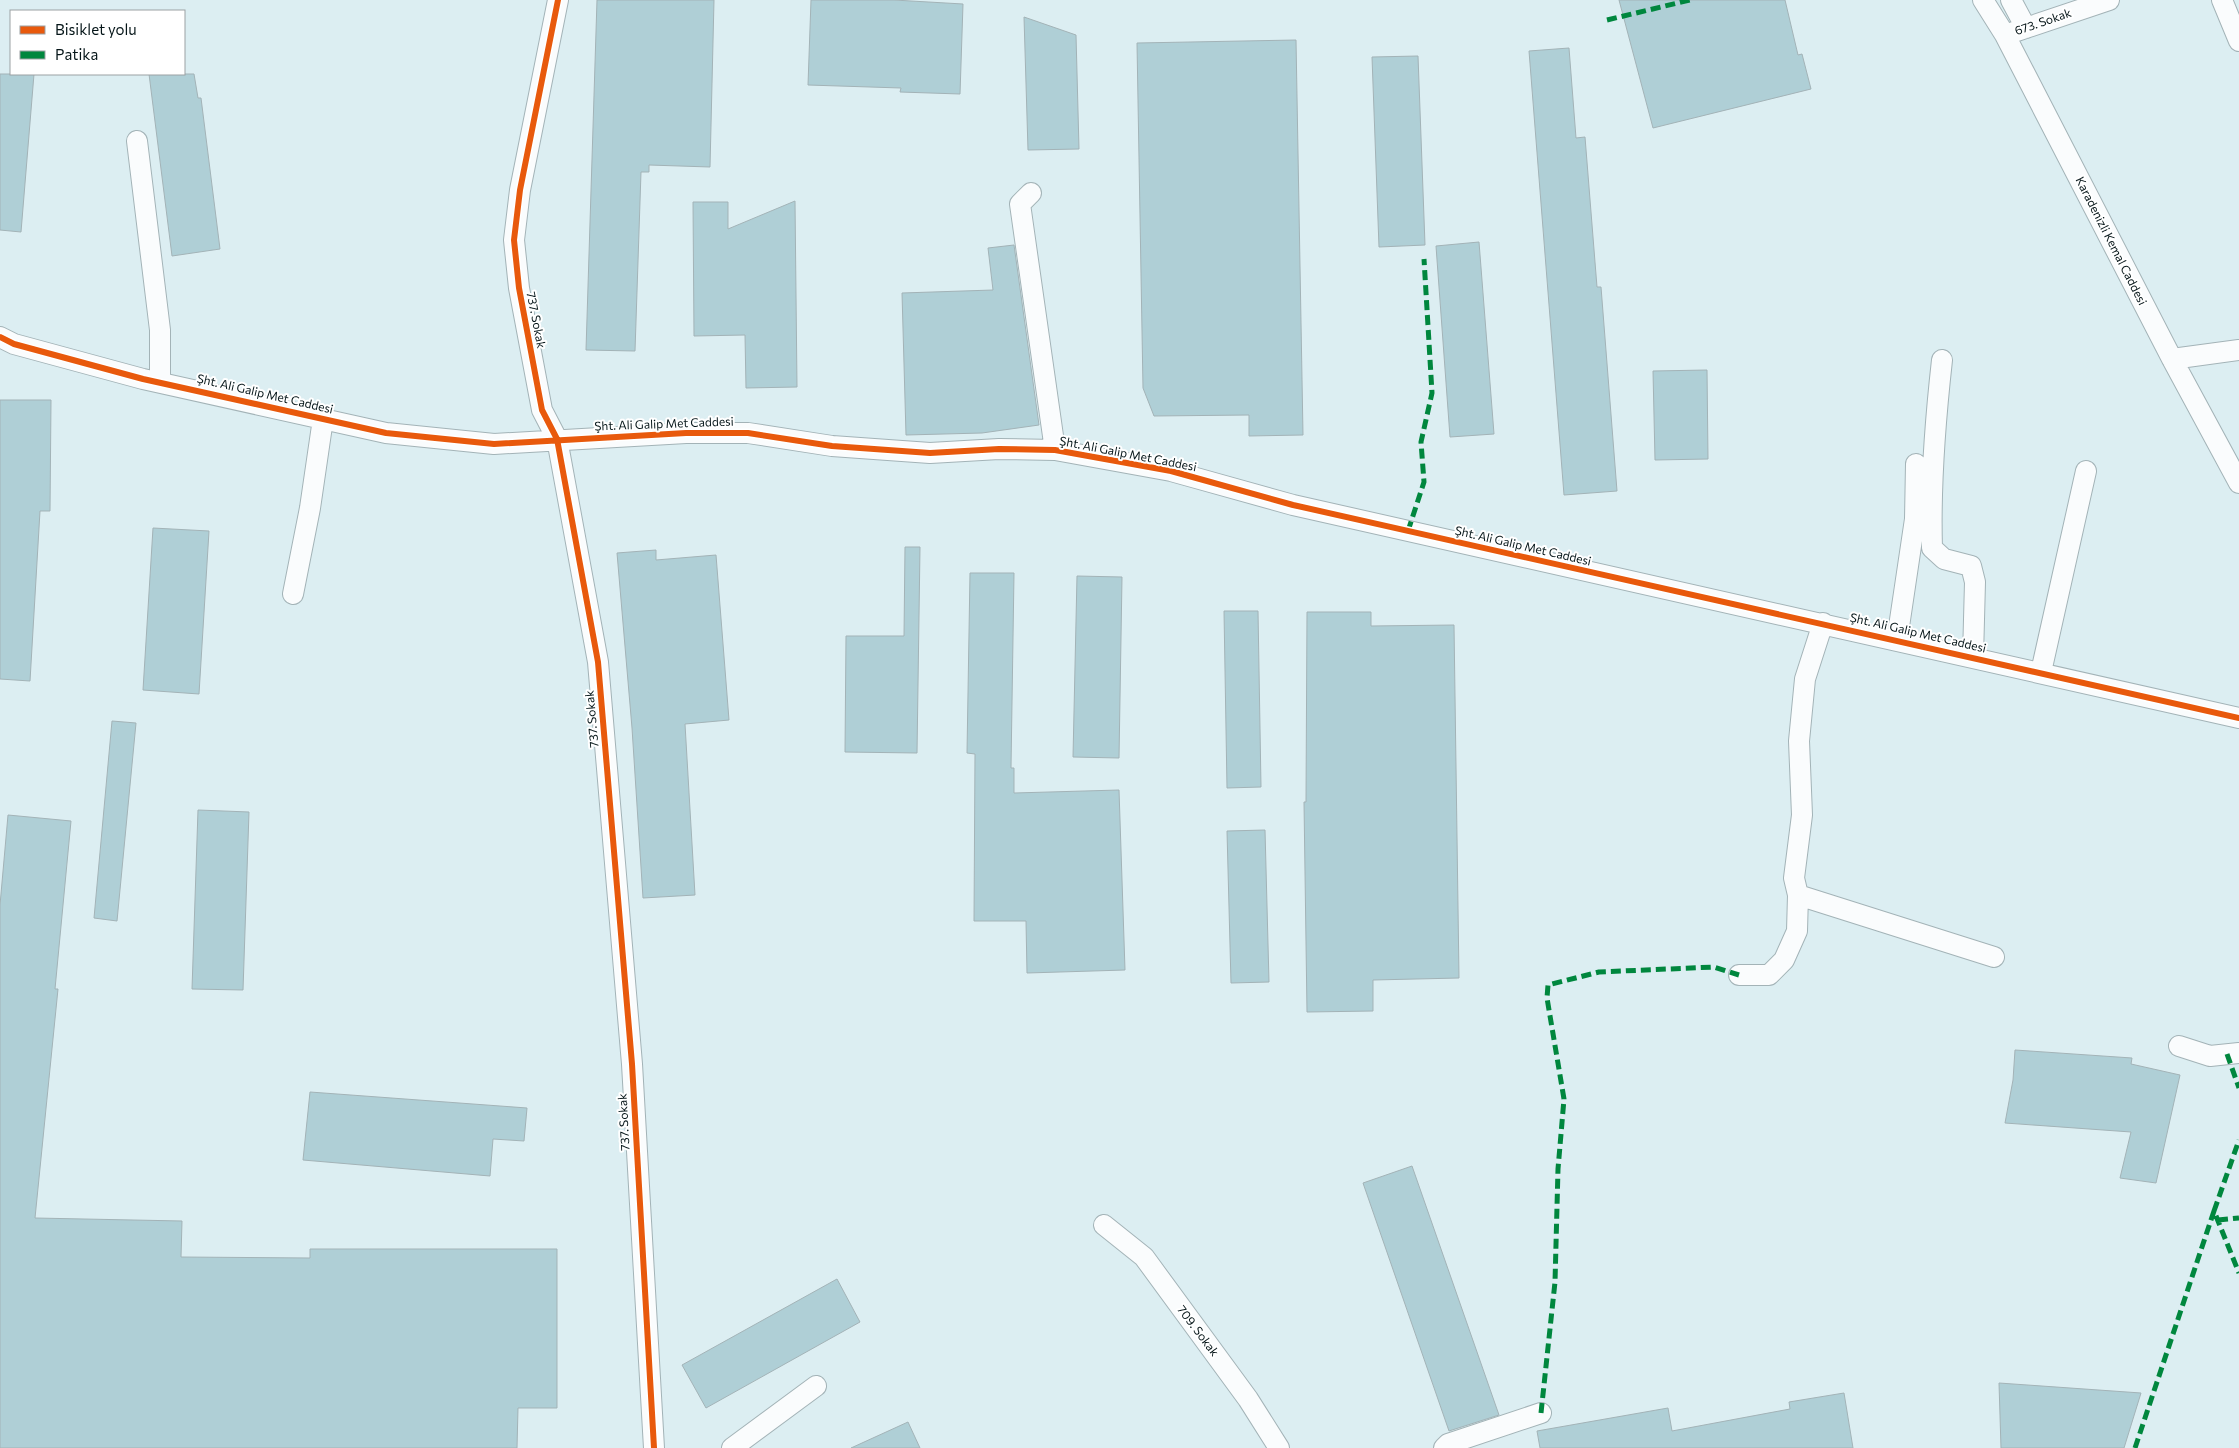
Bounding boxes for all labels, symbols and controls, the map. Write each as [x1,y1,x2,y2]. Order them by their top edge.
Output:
street label: 673. Sokak [2013,5,2073,37]
legend [10,10,185,75]
text: Bisiklet yolu [55,20,137,38]
text: Patika [55,45,98,63]
street label: Karadenizli Kemal Caddesi [2073,174,2150,307]
street label: 737. Sokak [525,290,549,350]
street label: Şht. Ali Galip Met Caddesi [196,371,335,416]
street label: Şht. Ali Galip Met Caddesi [594,414,734,432]
street label: Şht. Ali Galip Met Caddesi [1058,433,1198,473]
street label: Şht. Ali Galip Met Caddesi [1454,523,1593,568]
street label: Şht. Ali Galip Met Caddesi [1849,610,1988,655]
street label: 737. Sokak [581,689,600,748]
street label: 737. Sokak [614,1093,631,1151]
street label: 709. Sokak [1175,1302,1223,1359]

